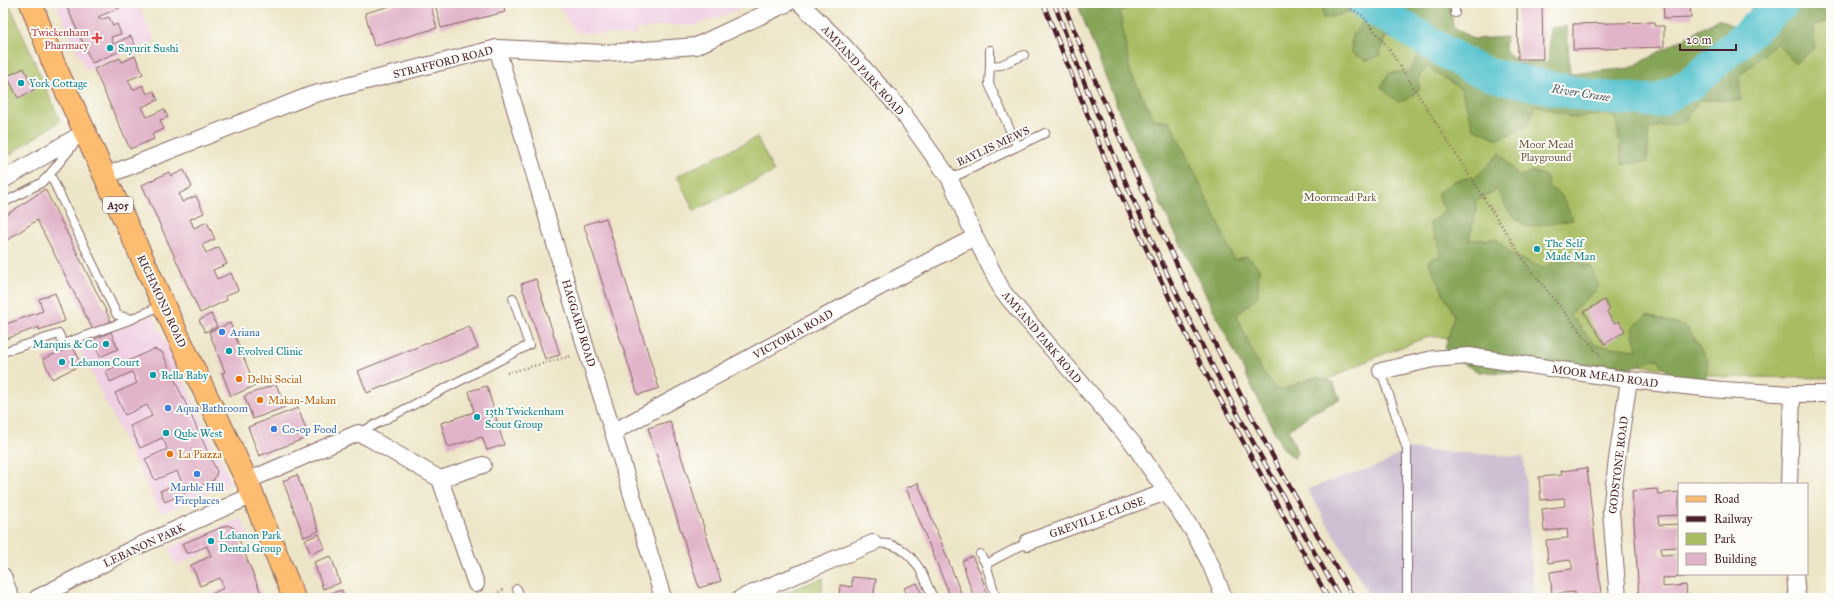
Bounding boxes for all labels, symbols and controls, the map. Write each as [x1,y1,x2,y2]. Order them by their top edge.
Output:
street label: AMYAND PARK ROAD [818,22,907,118]
place label: Twickenham Pharmacy [31,26,90,52]
scale bar [1680,26,1736,52]
marker: Twickenham Pharmacy [92,33,102,43]
text: 20 m [1686,33,1712,47]
place label: Sayurit Sushi [118,42,179,55]
marker: Sayurit Sushi [105,43,115,53]
street label: STRAFFORD ROAD [392,44,495,81]
place label: York Cottage [29,77,88,90]
marker: York Cottage [16,78,26,88]
water label: River Crane [1550,81,1612,105]
street label: BAYLIS MEWS [955,124,1032,169]
park label: Moor Mead Playground [1519,138,1574,164]
park label: Moormead Park [1304,191,1377,204]
road number: A305 [103,197,133,213]
place label: The Self Made Man [1545,237,1595,263]
marker: The Self Made Man [1532,244,1542,254]
street label: RICHMOND ROAD [134,253,189,350]
street label: HAGGARD ROAD [559,278,598,369]
street label: AMYAND PARK ROAD [999,288,1084,386]
street label: VICTORIA ROAD [750,307,836,362]
place label: Ariana [229,326,260,339]
marker: Ariana [217,327,227,337]
place label: Marquis & Co [33,338,98,352]
marker: Marquis & Co [101,339,111,349]
place label: Evolved Clinic [237,345,303,358]
marker: Evolved Clinic [224,346,234,356]
place label: Lebanon Court [70,356,140,369]
marker: Lebanon Court [57,357,67,367]
street label: MOOR MEAD ROAD [1551,363,1659,390]
place label: Bella Baby [161,369,209,382]
marker: Bella Baby [148,370,158,380]
place label: Delhi Social [247,373,302,386]
marker: Delhi Social [234,374,244,384]
place label: Makan-Makan [268,394,336,407]
marker: Makan-Makan [255,395,265,405]
place label: Aqua Bathroom [175,402,249,416]
marker: Aqua Bathroom [163,403,173,413]
place label: 13th Twickenham Scout Group [485,405,565,431]
marker: 13th Twickenham Scout Group [472,412,482,422]
street label: GODSTONE ROAD [1606,415,1631,515]
place label: Co-op Food [282,423,337,436]
marker: Co-op Food [269,424,279,434]
place label: Qube West [174,427,223,440]
marker: Qube West [161,428,171,438]
place label: La Piazza [178,448,222,461]
marker: La Piazza [165,449,175,459]
marker: Marble Hill Fireplaces [192,469,202,479]
place label: Marble Hill Fireplaces [170,481,224,507]
legend [1678,483,1808,575]
text: Road [1714,492,1740,506]
street label: GREVILLE CLOSE [1048,494,1147,541]
text: Railway [1714,512,1753,526]
street label: LEBANON PARK [101,520,188,570]
place label: Lebanon Park Dental Group [219,529,282,555]
text: Park [1714,532,1736,546]
marker: Lebanon Park Dental Group [206,536,216,546]
text: Building [1714,552,1757,567]

